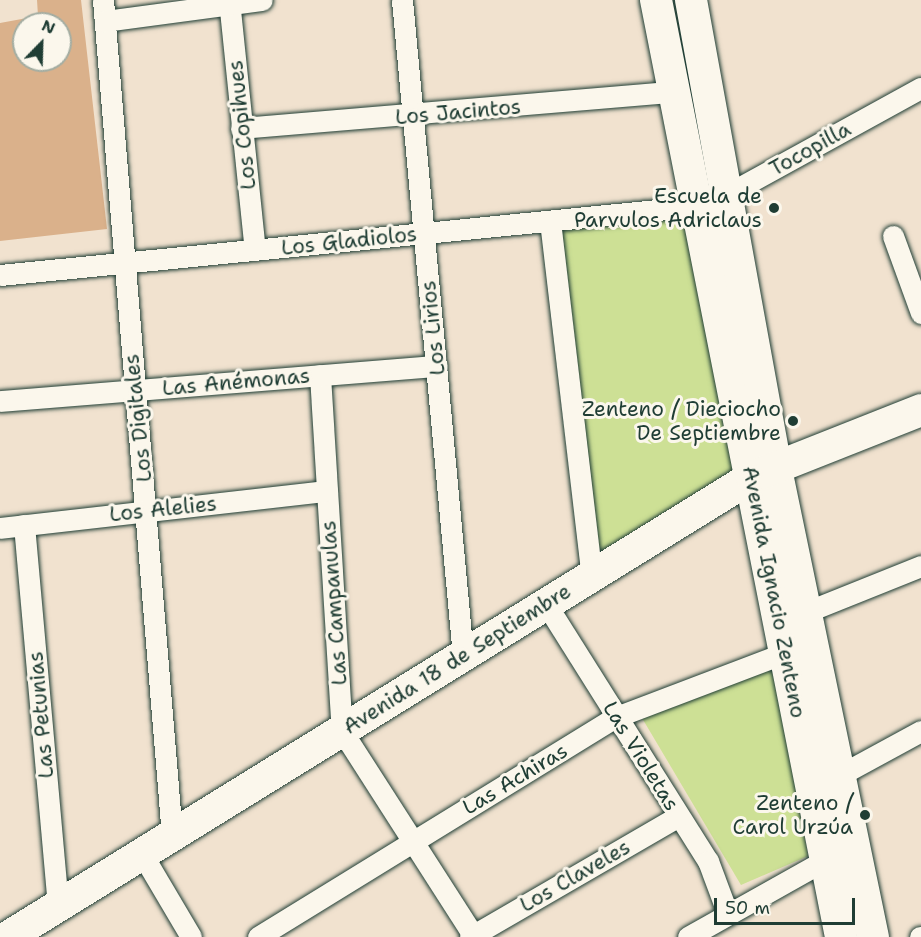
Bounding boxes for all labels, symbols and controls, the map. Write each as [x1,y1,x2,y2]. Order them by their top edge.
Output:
north arrow [12,12,72,72]
text: N [39,15,58,39]
street label: Los Copihues [223,59,261,191]
street label: Los Jacintos [394,94,522,130]
street label: Tocopilla [765,116,855,182]
place label: Escuela de Parvulos Adriclaus [574,183,762,233]
marker: Escuela de Parvulos Adriclaus [767,201,781,215]
street label: Los Gladiolos [280,221,418,261]
street label: Los Lirios [415,279,451,377]
street label: Los Digitales [119,353,157,483]
street label: Las Anémonas [161,363,311,401]
place label: Zenteno / Dieciocho De Septiembre [582,396,781,446]
marker: Zenteno / Dieciocho De Septiembre [786,414,800,428]
street label: Avenida Ignacio Zenteno [737,464,811,720]
street label: Los Alelies [108,491,218,527]
street label: Las Campanulas [316,520,352,686]
street label: Avenida 18 de Septiembre [339,578,575,740]
street label: Las Petunias [23,650,59,780]
street label: Las Violetas [597,697,685,815]
street label: Las Achiras [458,738,572,820]
place label: Zenteno / Carol Urzúa [733,790,853,840]
marker: Zenteno / Carol Urzúa [858,808,872,822]
street label: Los Claveles [515,834,635,918]
scale bar [717,886,858,924]
text: 50 m [725,896,770,920]

